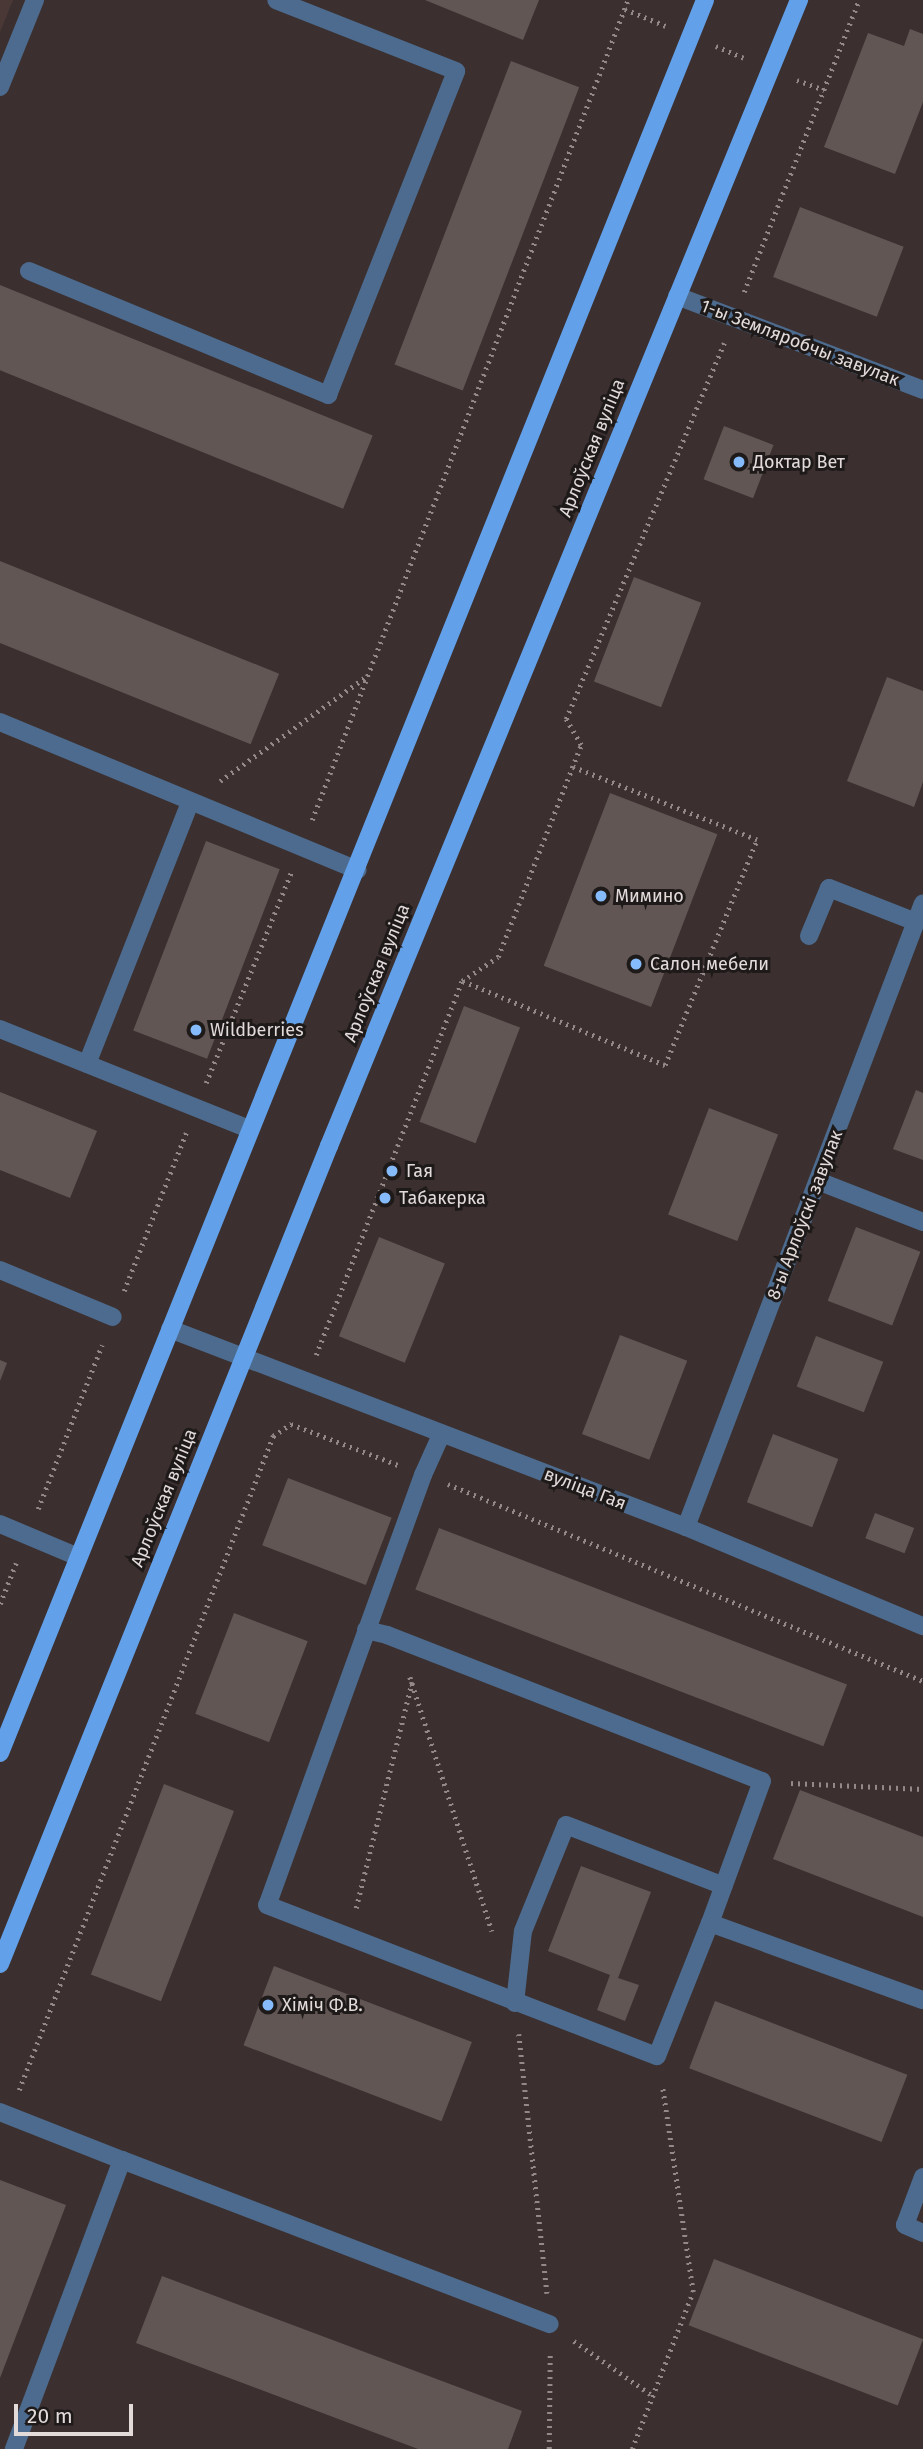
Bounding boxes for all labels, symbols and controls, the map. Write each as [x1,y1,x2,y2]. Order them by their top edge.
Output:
street label: 1-ы Земляробчы завулак [698,295,902,391]
street label: Арлоўская вуліца [554,376,630,520]
place label: Доктар Вет [753,451,845,473]
marker: Доктар Вет [731,454,747,470]
place label: Мимино [615,885,684,907]
marker: Мимино [593,888,609,904]
street label: Арлоўская вуліца [339,901,415,1045]
place label: Салон мебели [650,953,769,975]
marker: Салон мебели [628,956,644,972]
place label: Wildberries [210,1019,304,1041]
marker: Wildberries [188,1022,204,1038]
street label: 8-ы Арлоўскі завулак [763,1127,847,1303]
place label: Гая [406,1160,433,1182]
marker: Гая [384,1163,400,1179]
place label: Табакерка [399,1187,486,1209]
marker: Табакерка [377,1190,393,1206]
street label: Арлоўская вуліца [126,1426,202,1570]
street label: вуліца Гая [541,1463,629,1515]
place label: Хіміч Ф.В. [282,1994,363,2016]
marker: Хіміч Ф.В. [260,1997,276,2013]
scale bar [18,2390,136,2434]
text: 20 m [27,2403,73,2429]

